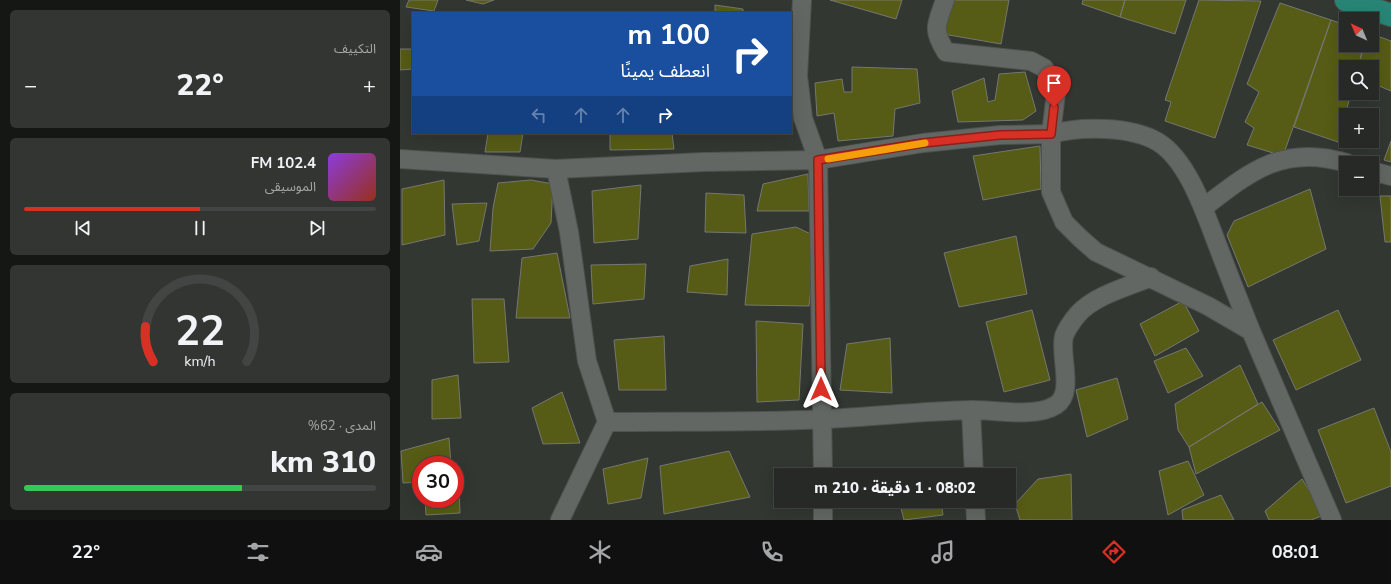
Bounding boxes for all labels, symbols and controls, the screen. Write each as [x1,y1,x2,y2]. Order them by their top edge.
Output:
north arrow [1339,12,1379,52]
map controls [1339,12,1379,196]
text: 100 m [627,16,710,54]
icon: right [724,28,776,80]
text: التكييف [334,40,376,58]
text: انعطف يمينًا [620,59,710,83]
button: search [1339,60,1379,100]
text: 22° [176,65,224,106]
pin [1037,66,1071,107]
text: − [24,71,37,101]
text: + [363,71,376,101]
icon: arrive [1043,72,1065,94]
icon: left [528,104,550,126]
icon: ahead [570,104,592,126]
icon: ahead [612,104,634,126]
icon: right [654,104,676,126]
button: + [1339,108,1379,148]
text: 102.4 FM [251,153,316,173]
button: − [1339,156,1379,196]
text: الموسيقى [265,178,316,196]
icon: previous [72,217,94,239]
icon: pause [189,217,211,239]
icon: next [306,217,328,239]
text: 22 [175,303,225,360]
text: km/h [184,351,216,370]
position arrow [800,368,842,410]
text: المدى · 62% [308,417,376,435]
text: 310 km [270,442,376,483]
speed limit sign: 30 [412,456,464,508]
text: 08:02 · 1 دقيقة · 210 m [814,478,976,498]
icon: filters [244,538,272,566]
icon: car [415,538,443,566]
icon: climate [586,538,614,566]
icon: phone [758,538,786,566]
icon: music [929,538,957,566]
icon: directions [1100,538,1128,566]
text: 22° [72,540,100,564]
text: 08:01 [1272,540,1319,564]

